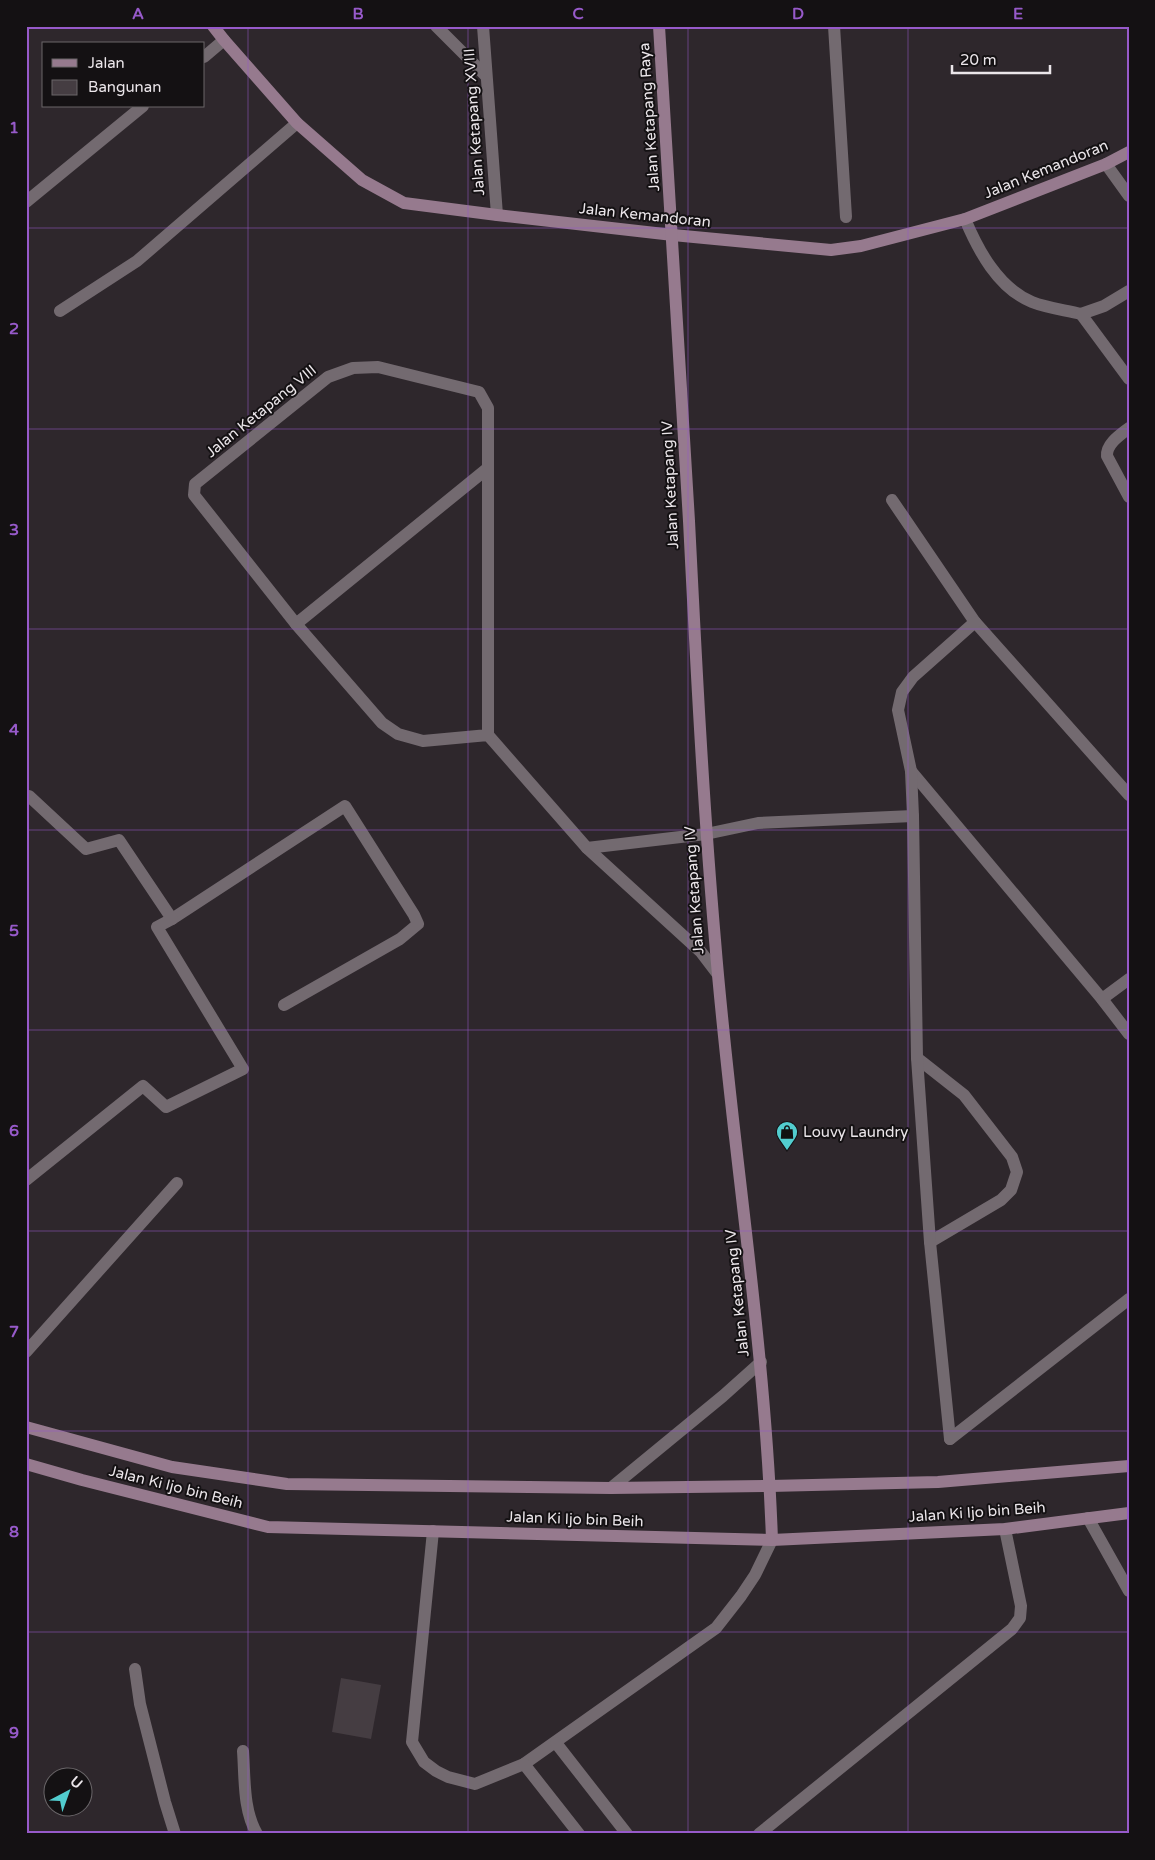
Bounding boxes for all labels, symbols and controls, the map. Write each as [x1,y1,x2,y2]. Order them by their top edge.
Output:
text: A [132,4,144,24]
text: B [352,4,364,24]
text: C [572,4,584,24]
text: D [792,4,804,24]
text: E [1013,4,1023,24]
legend [42,42,205,108]
street label: Jalan Ketapang Raya [635,42,663,192]
scale bar [952,42,1050,74]
street label: Jalan Ketapang XVIII [460,48,488,196]
text: 20 m [960,51,997,69]
text: Jalan [88,54,125,72]
text: Bangunan [88,78,161,96]
text: 1 [9,118,19,138]
street label: Jalan Kemandoran [981,136,1111,202]
street label: Jalan Kemandoran [578,199,712,231]
text: 2 [9,319,19,339]
street label: Jalan Ketapang VIII [202,361,320,461]
street label: Jalan Ketapang IV [658,420,682,550]
text: 3 [9,520,19,540]
text: 4 [9,720,19,740]
street label: Jalan Ketapang IV [681,825,707,955]
text: 5 [9,921,19,941]
shop icon: Louvy Laundry [775,1120,799,1151]
text: 6 [9,1121,19,1141]
place label: Louvy Laundry [803,1123,908,1141]
street label: Jalan Ketapang IV [721,1228,753,1358]
text: 7 [9,1322,19,1342]
street label: Jalan Ki Ijo bin Beih [107,1462,245,1512]
street label: Jalan Ki Ijo bin Beih [908,1498,1046,1526]
street label: Jalan Ki Ijo bin Beih [506,1508,644,1530]
text: 8 [9,1522,19,1542]
text: 9 [9,1723,19,1743]
north arrow [42,1768,92,1818]
text: U [67,1773,86,1792]

